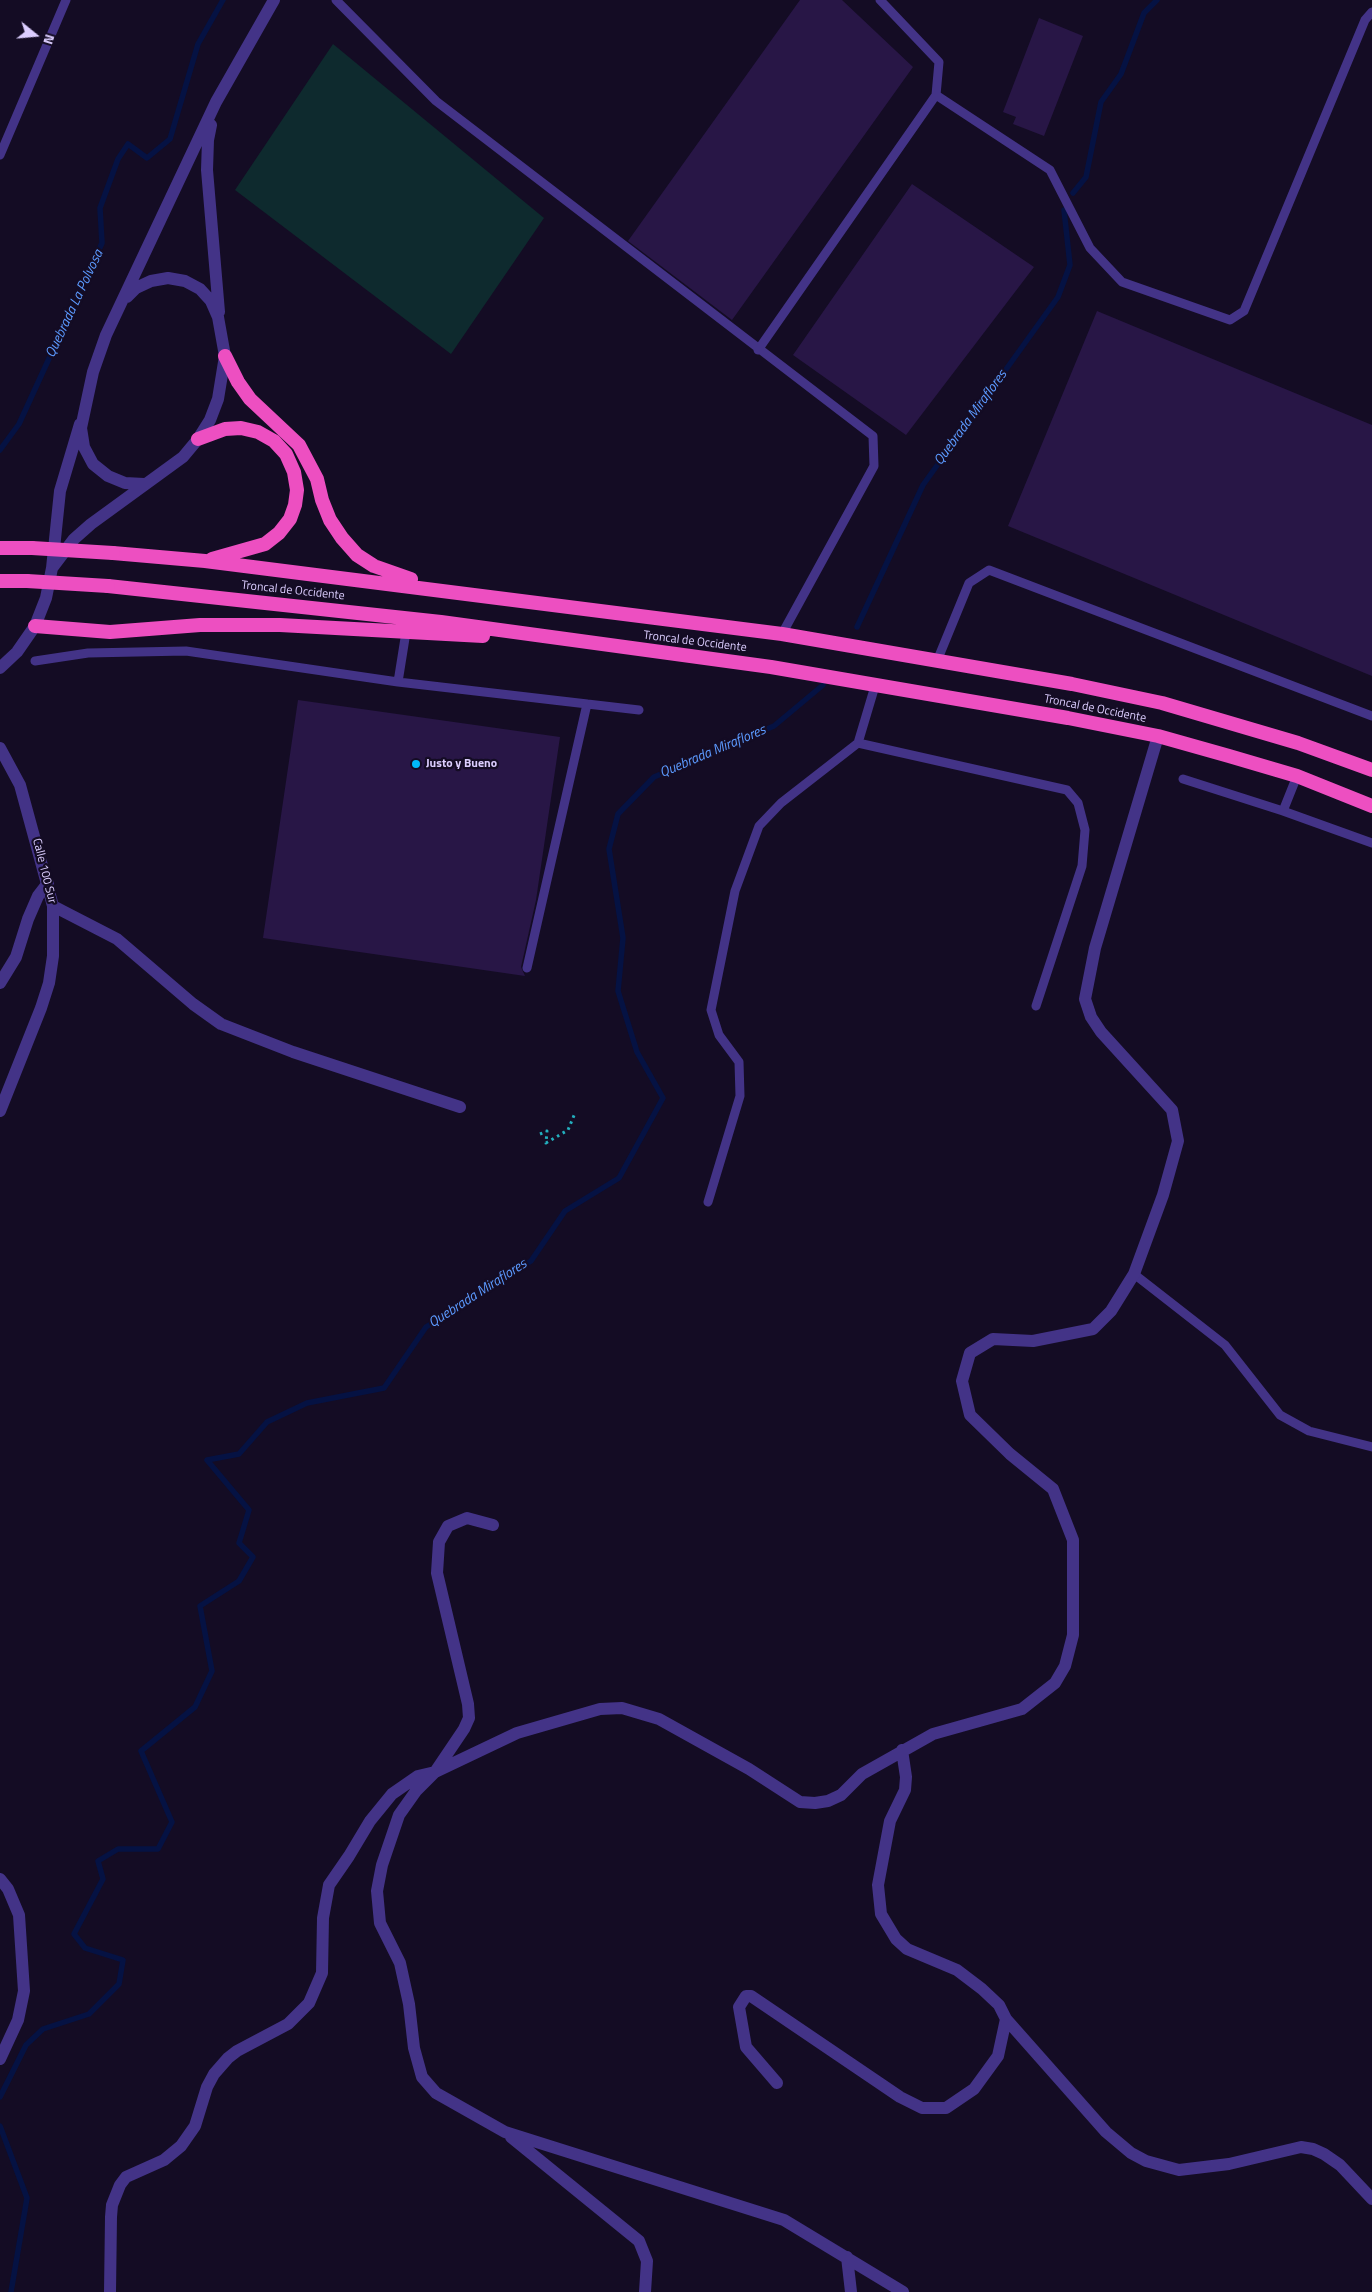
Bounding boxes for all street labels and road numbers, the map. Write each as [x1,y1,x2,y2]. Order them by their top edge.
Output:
street label: Troncal de Occidente [241,578,345,604]
street label: Troncal de Occidente [643,629,747,655]
street label: Troncal de Occidente [1043,692,1147,726]
street label: Calle 100 Sur [29,837,59,905]

